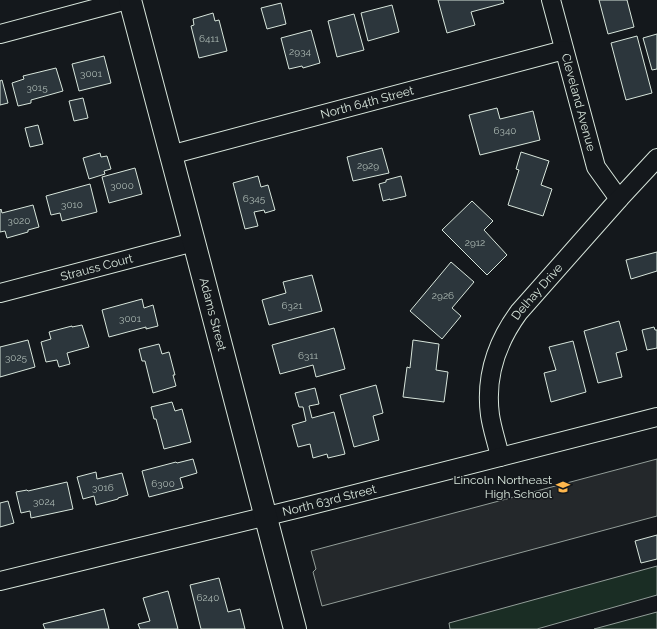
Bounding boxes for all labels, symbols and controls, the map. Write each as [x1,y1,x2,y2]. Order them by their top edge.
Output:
house number: 6411 [199,33,220,44]
house number: 2934 [289,46,311,57]
street label: Cleveland Avenue [559,52,598,153]
house number: 3001 [80,68,103,79]
house number: 3015 [26,82,48,93]
street label: North 64th Street [319,83,415,122]
house number: 6340 [494,125,516,136]
house number: 2929 [357,160,379,171]
house number: 3000 [110,180,134,191]
house number: 6345 [243,193,266,204]
house number: 3010 [61,199,83,210]
house number: 3020 [8,215,30,226]
house number: 2912 [465,237,485,248]
street label: Strauss Court [59,251,135,284]
street label: Delhay Drive [509,261,565,323]
street label: Adams Street [197,276,229,352]
house number: 2926 [432,290,454,301]
house number: 6321 [282,300,303,311]
house number: 3001 [119,313,142,324]
house number: 6311 [298,350,319,361]
house number: 3025 [5,352,28,363]
place label: Lincoln Northeast High School [453,473,553,501]
house number: 6300 [151,478,175,489]
school or university icon: Lincoln Northeast High School [555,479,571,495]
house number: 3016 [92,482,114,493]
street label: North 63rd Street [281,482,378,519]
house number: 3024 [33,496,56,507]
house number: 6240 [197,592,219,603]

